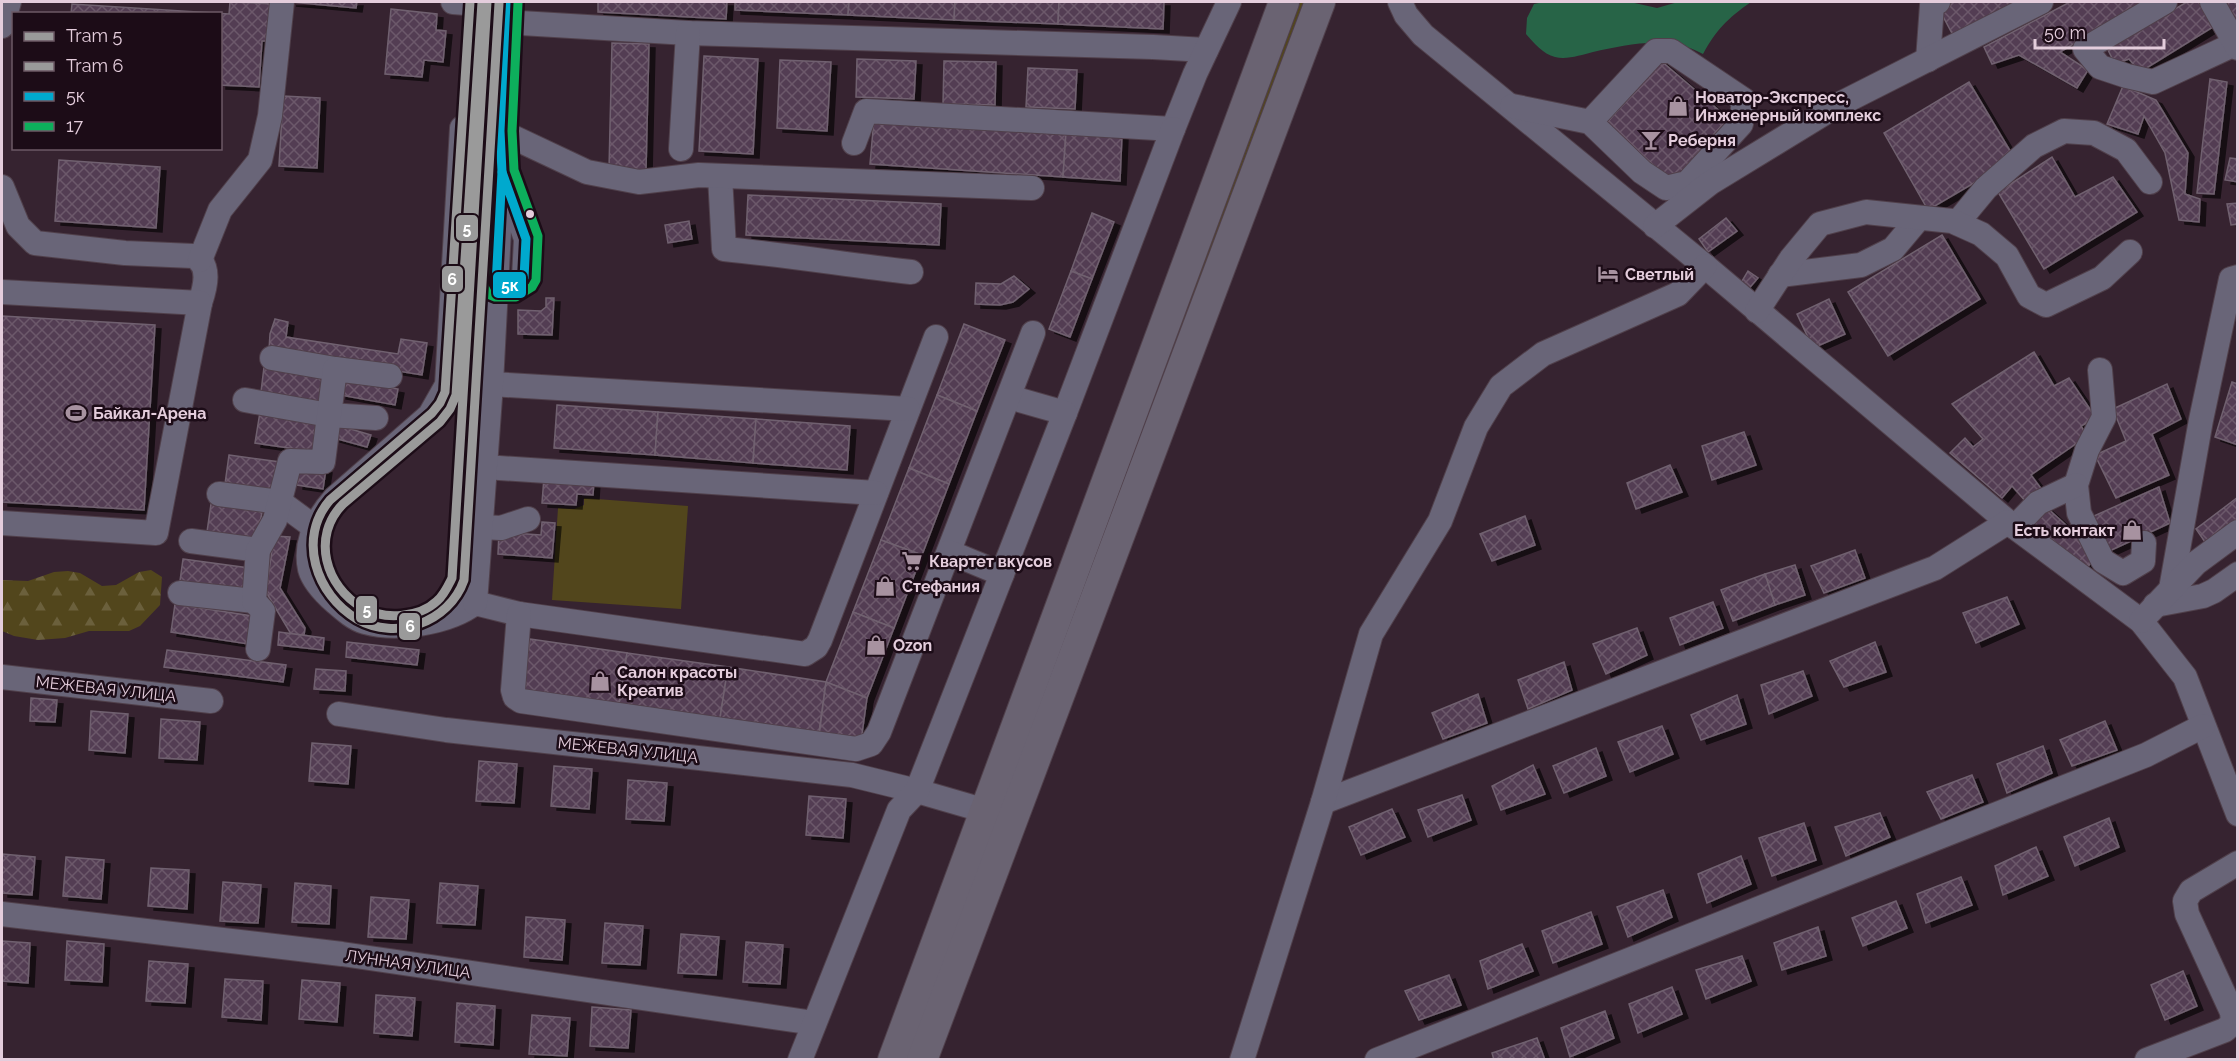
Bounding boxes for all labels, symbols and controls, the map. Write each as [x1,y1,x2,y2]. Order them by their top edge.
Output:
legend [12,12,222,150]
scale bar [2035,12,2164,50]
text: 50 m [2044,22,2086,43]
text: Tram 5 [66,25,123,46]
text: Tram 6 [66,55,124,76]
text: 5к [66,85,85,106]
place label: Новатор-Экспресс, Инженерный комплекс [1695,88,1881,125]
shop icon: Новатор-Экспресс, Инженерный комплекс [1666,94,1690,118]
text: 17 [66,115,84,136]
bar icon: Реберня [1639,128,1663,152]
place label: Реберня [1668,131,1736,150]
unlabelled marker [524,208,536,220]
line badge: 5 [455,214,479,242]
text: 5 [463,219,472,238]
hotel icon: Светлый [1596,262,1620,286]
line badge: 6 [441,265,464,293]
place label: Светлый [1625,265,1694,284]
text: 6 [447,270,457,289]
line badge: 5к [492,271,527,299]
text: 5к [501,276,519,295]
sports icon: Байкал-Арена [64,401,88,425]
place label: Байкал-Арена [93,404,206,423]
shop icon: Есть контакт [2120,518,2144,542]
place label: Есть контакт [2014,521,2115,540]
supermarket icon: Квартет вкусов [900,549,924,573]
place label: Квартет вкусов [929,552,1052,571]
shop icon: Стефания [873,574,897,598]
place label: Стефания [902,577,980,596]
line badge: 5 [355,595,378,624]
text: 5 [363,600,372,619]
line badge: 6 [398,612,421,641]
text: 6 [405,617,415,636]
shop icon: Ozon [864,633,888,657]
place label: Ozon [893,636,932,655]
place label: Салон красоты Креатив [617,663,737,700]
shop icon: Салон красоты Креатив [588,669,612,693]
street label: МЕЖЕВАЯ УЛИЦА [35,672,177,706]
street label: МЕЖЕВАЯ УЛИЦА [557,733,699,767]
street label: ЛУННАЯ УЛИЦА [344,946,472,982]

